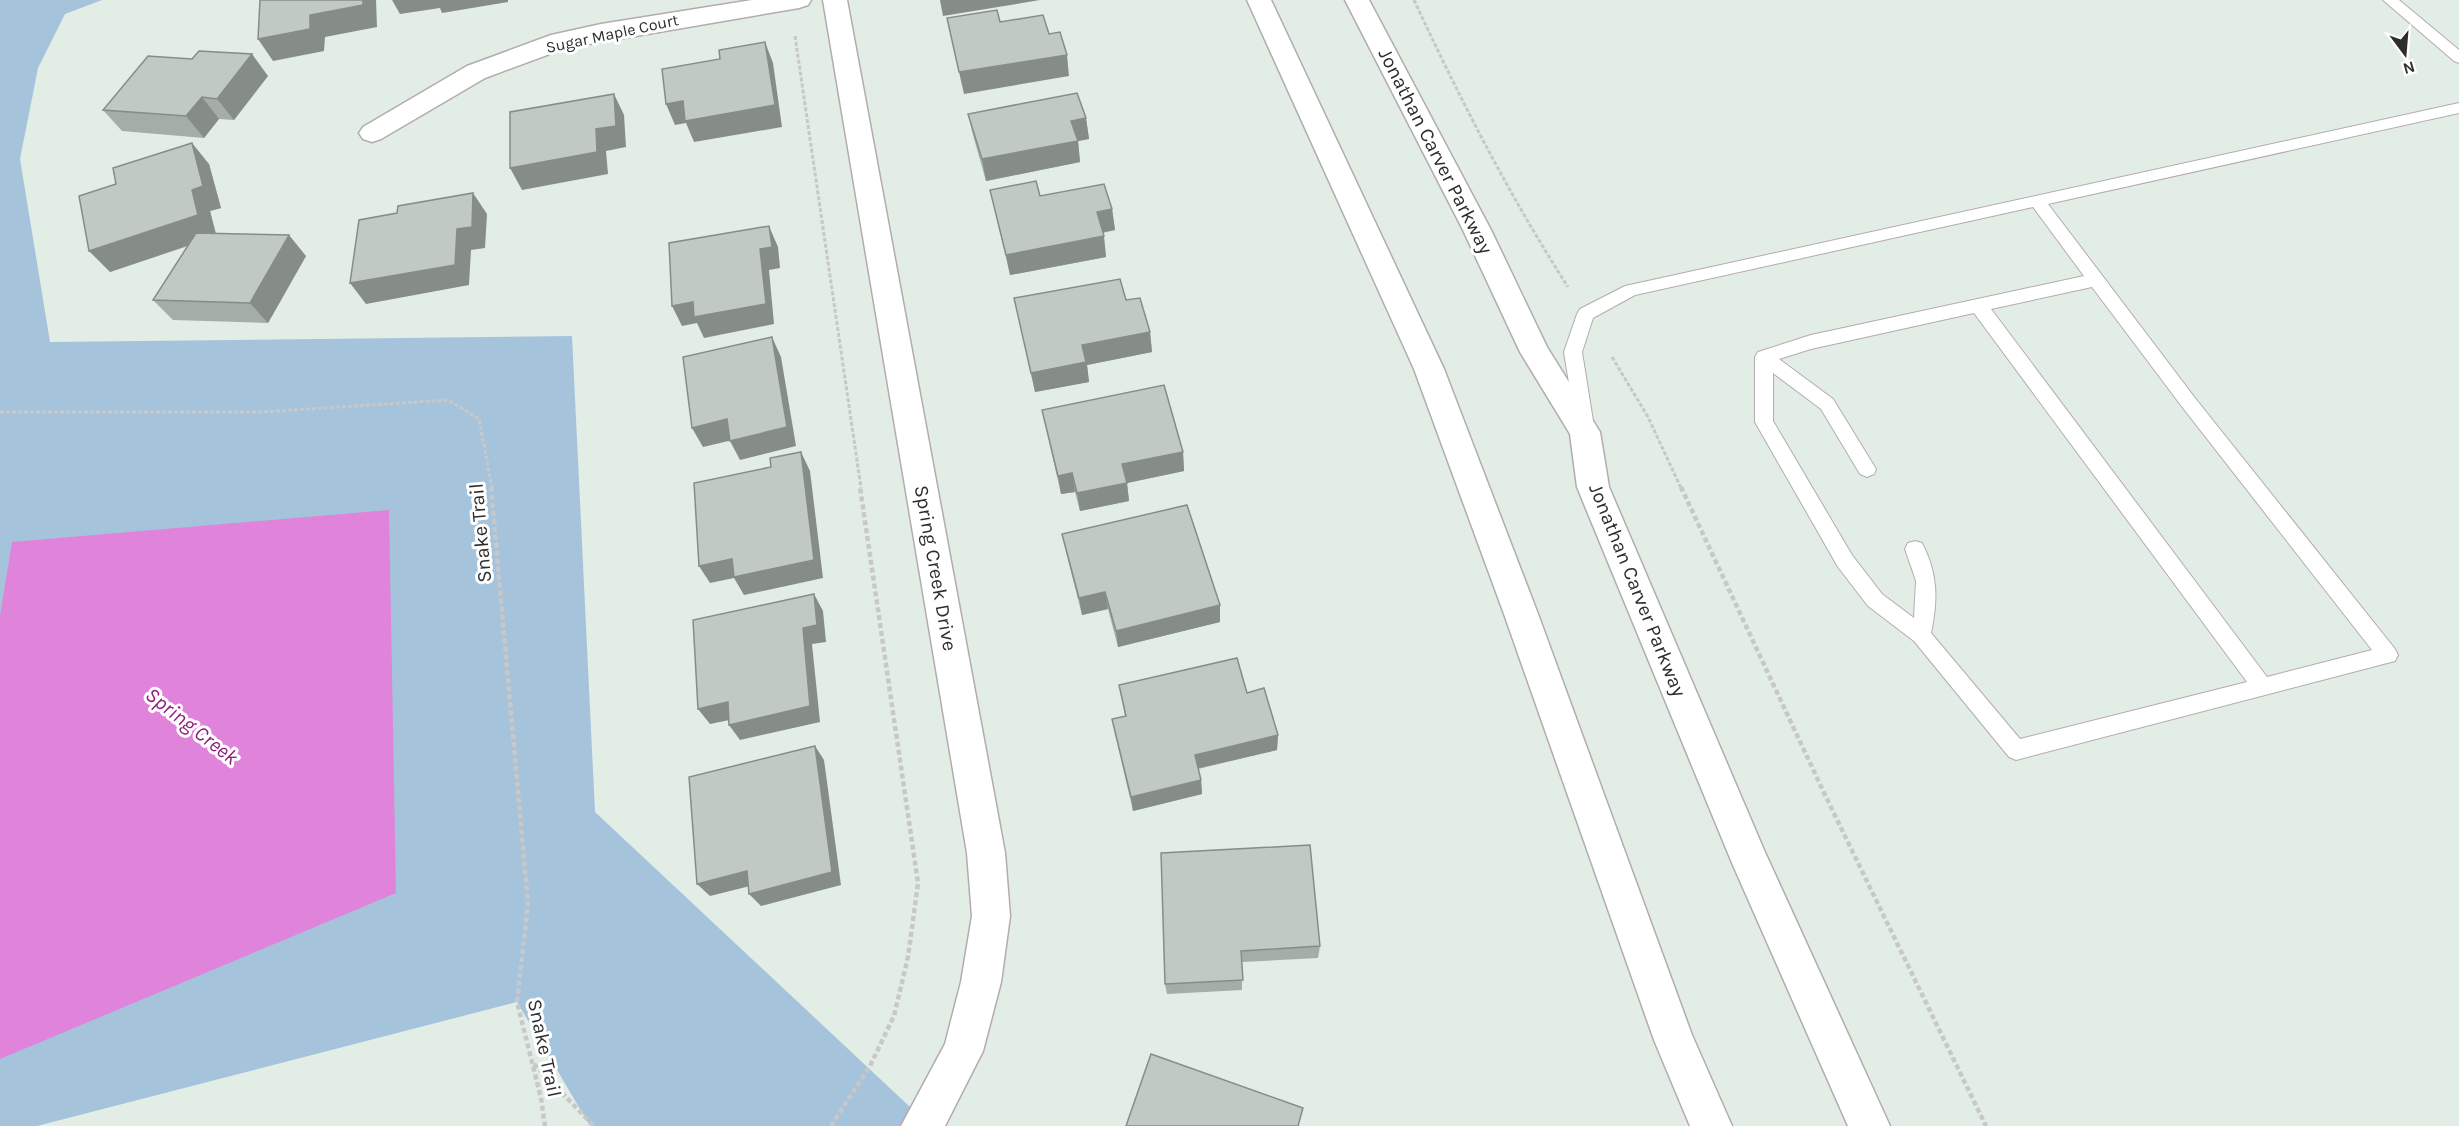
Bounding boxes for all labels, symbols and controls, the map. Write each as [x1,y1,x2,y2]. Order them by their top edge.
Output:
street label: Sugar Maple Court [544,10,680,57]
north arrow [2375,24,2435,84]
street label: Jonathan Carver Parkway [1374,45,1497,258]
text: N [2401,57,2417,79]
street label: Jonathan Carver Parkway [1584,480,1691,700]
street label: Snake Trail [465,482,496,584]
street label: Spring Creek Drive [910,483,961,653]
water label: Spring Creek [141,682,243,770]
street label: Snake Trail [523,997,566,1099]

